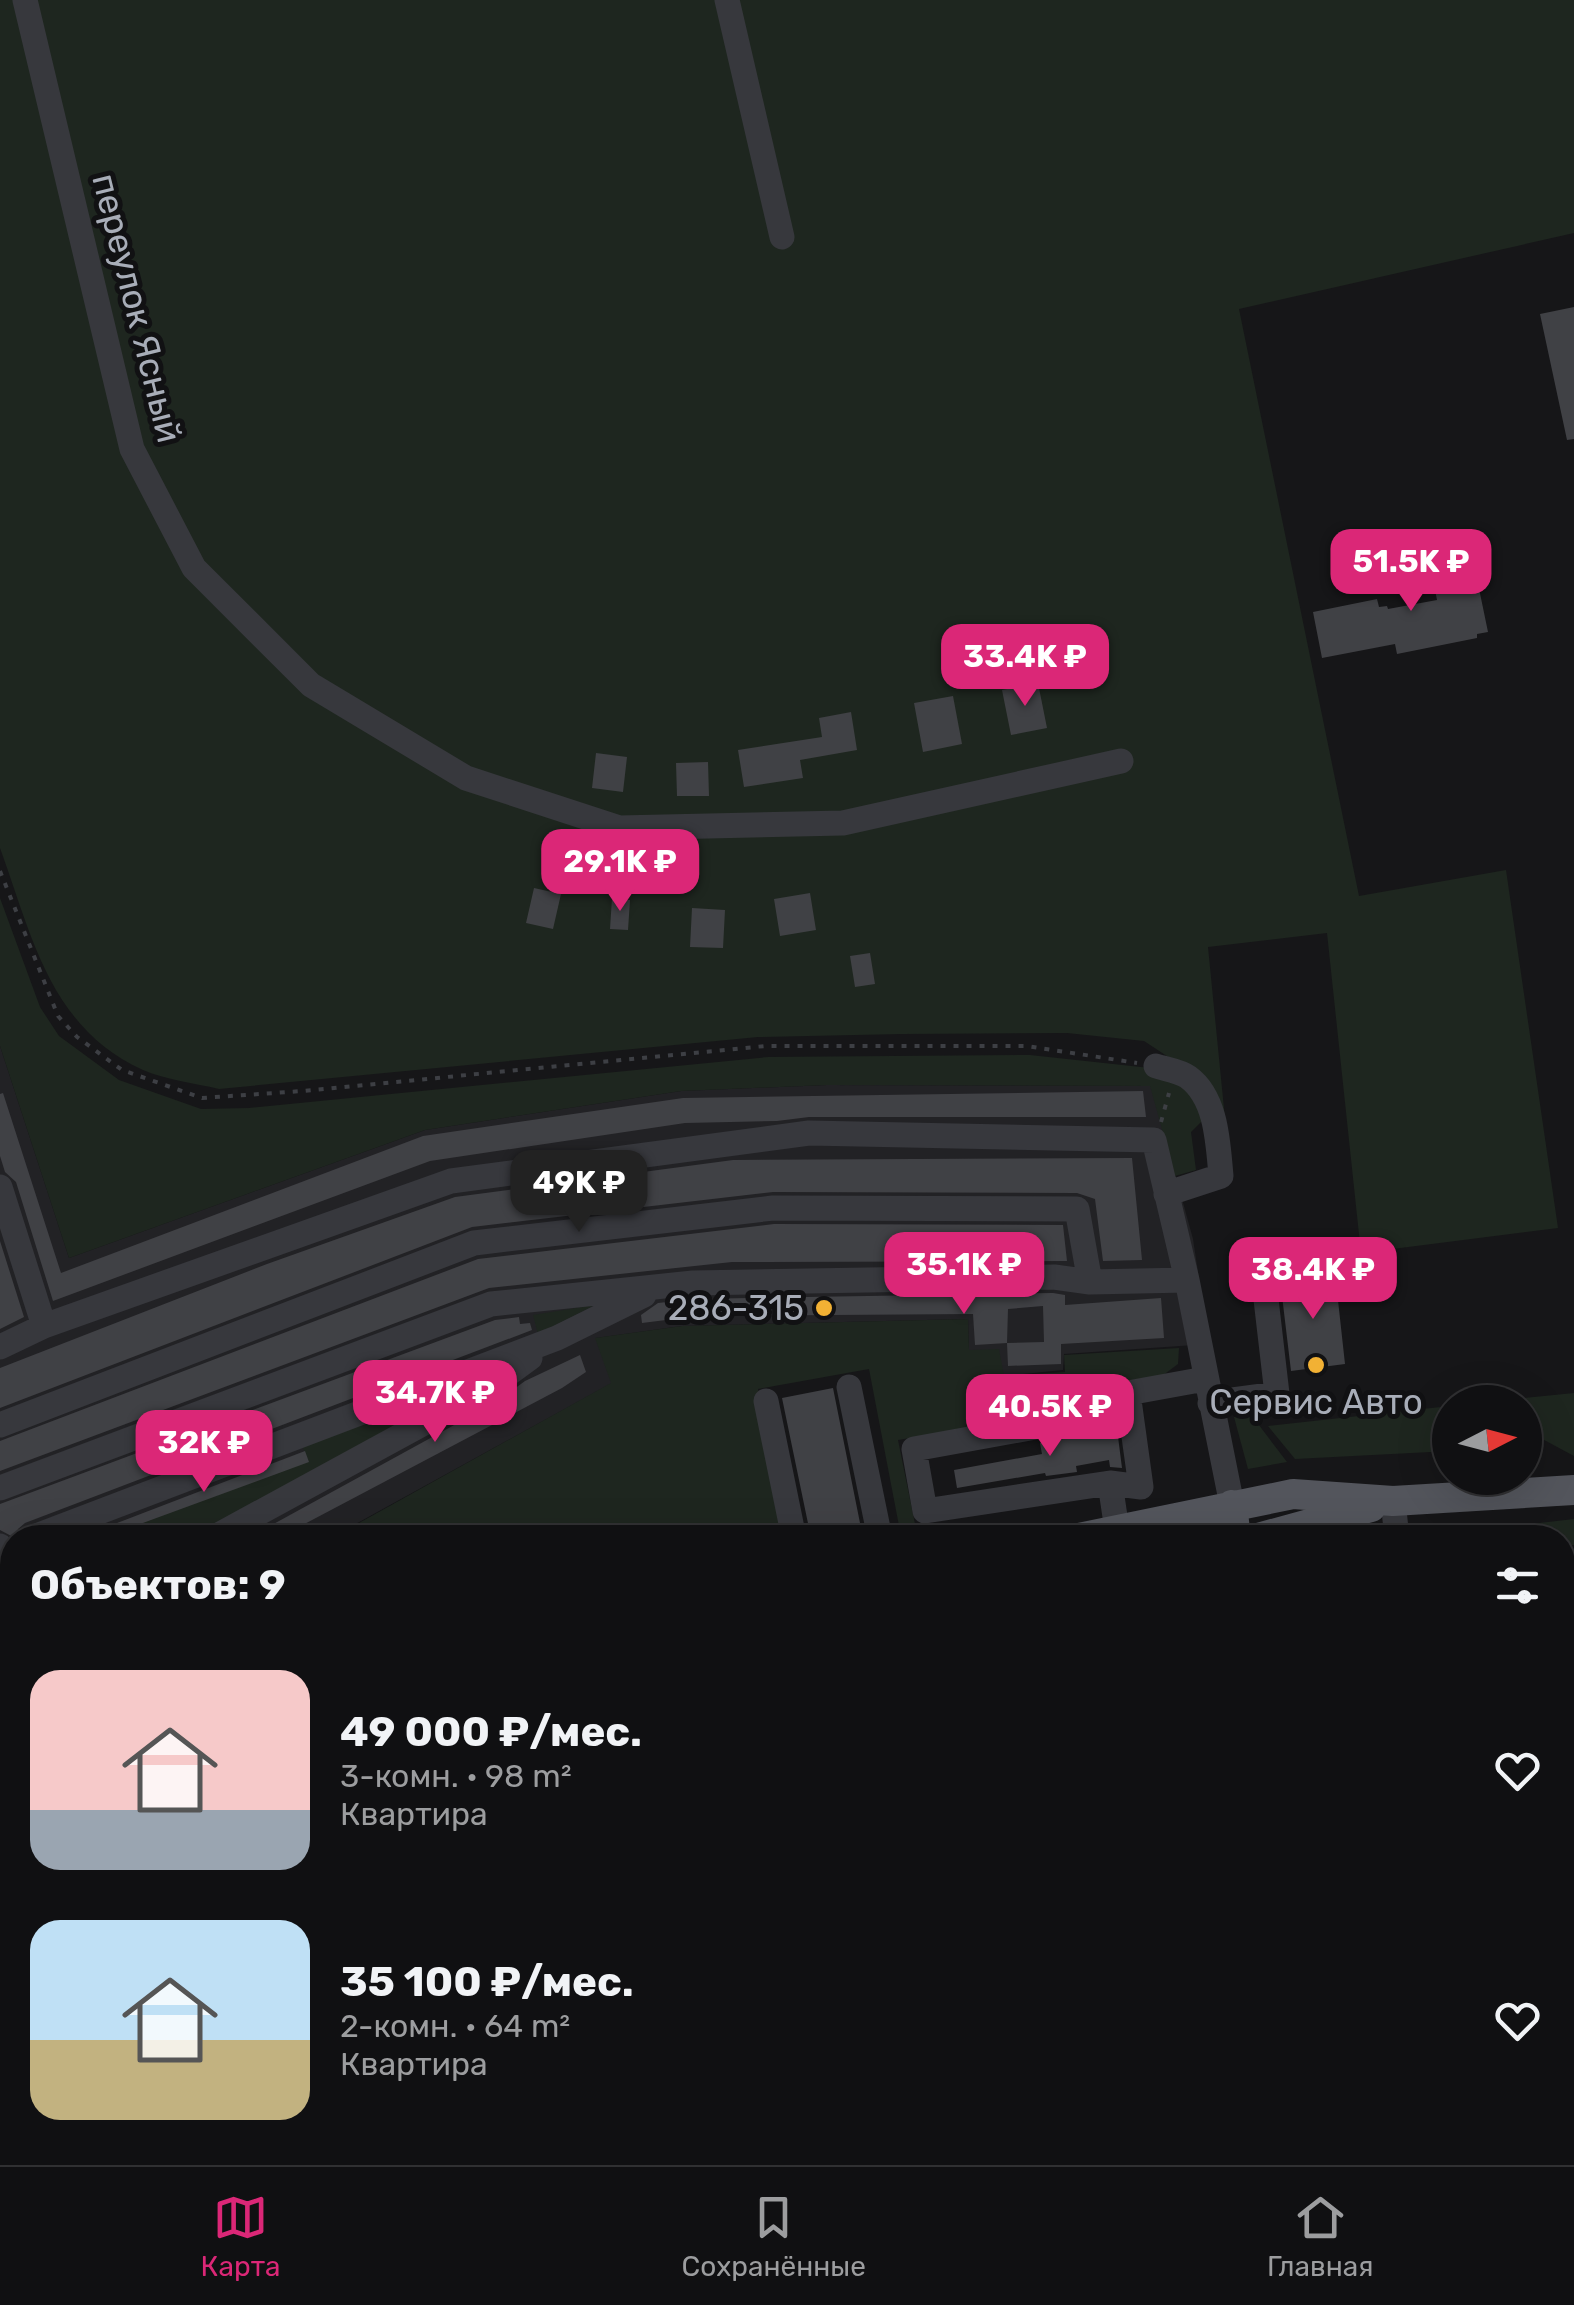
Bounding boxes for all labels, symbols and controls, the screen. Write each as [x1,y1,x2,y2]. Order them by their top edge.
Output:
street label: переулок Ясный [83,169,191,447]
pin: 51.5K ₽ [1319,529,1503,614]
text: 51.5K ₽ [1352,542,1470,580]
pin: 33.4K ₽ [933,624,1117,709]
text: 33.4K ₽ [963,637,1087,675]
pin: 29.1K ₽ [528,829,712,914]
text: 29.1K ₽ [563,842,677,880]
pin: 49K ₽ [509,1150,649,1235]
text: 49K ₽ [532,1163,626,1201]
pin: 35.1K ₽ [872,1232,1056,1317]
pin: 38.4K ₽ [1221,1237,1405,1322]
text: 35.1K ₽ [906,1245,1022,1283]
text: 38.4K ₽ [1251,1250,1375,1288]
place label: 286-315 [668,1287,804,1329]
marker: 286-315 [813,1297,835,1319]
marker: Сервис Авто [1305,1354,1327,1376]
pin: 34.7K ₽ [343,1360,527,1445]
text: 34.7K ₽ [375,1373,495,1411]
pin: 40.5K ₽ [958,1374,1142,1459]
place label: Сервис Авто [1209,1381,1423,1423]
north arrow [1432,1385,1542,1495]
map controls [1432,1385,1542,1495]
text: 40.5K ₽ [988,1387,1112,1425]
pin: 32K ₽ [134,1410,274,1495]
text: 32K ₽ [158,1423,250,1461]
icon: filters [1490,1558,1545,1613]
text: Объектов: 9 [30,1560,286,1610]
text: 49 000 ₽/мес. [340,1707,642,1757]
icon: home [110,1710,230,1830]
icon: heart [1490,1743,1545,1798]
text: 3-комн. · 98 m² [340,1757,572,1795]
text: Квартира [340,1795,488,1833]
text: 35 100 ₽/мес. [340,1957,634,2007]
icon: home [110,1960,230,2080]
icon: heart [1490,1993,1545,2048]
text: 2-комн. · 64 m² [340,2007,570,2045]
text: Квартира [340,2045,488,2083]
tab: Карта [201,2190,280,2283]
tab: Сохранённые [682,2190,866,2283]
tab: Главная [1267,2190,1373,2283]

